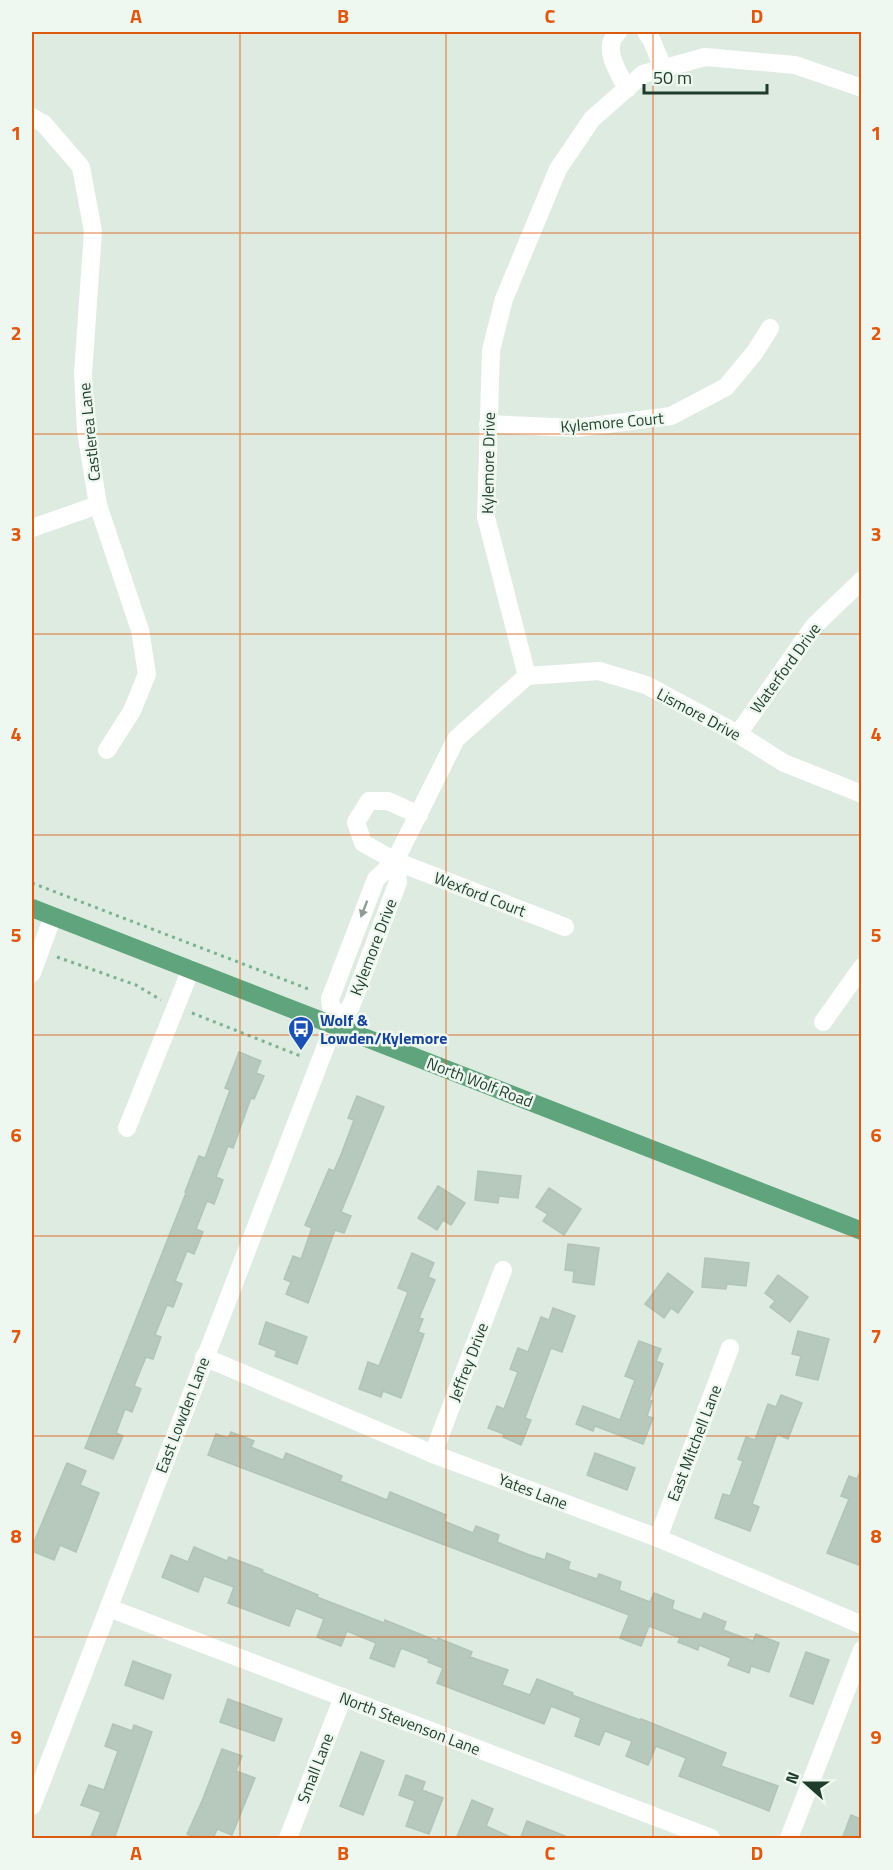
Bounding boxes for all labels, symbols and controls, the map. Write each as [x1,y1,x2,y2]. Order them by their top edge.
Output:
text: A [130,0,142,31]
text: B [337,0,349,31]
text: C [545,0,556,31]
text: D [751,0,763,31]
scale bar [644,57,767,95]
text: 50 m [653,64,692,91]
text: 1 [10,117,22,148]
text: 1 [870,117,882,148]
text: 2 [10,317,22,348]
text: 2 [870,317,882,348]
street label: Castlerea Lane [72,382,106,482]
street label: Kylemore Court [559,405,665,438]
street label: Kylemore Drive [475,412,501,514]
text: 3 [10,518,22,549]
text: 3 [870,518,882,549]
street label: Waterford Drive [744,618,826,718]
street label: Lismore Drive [653,682,745,746]
text: 4 [10,718,22,749]
text: 4 [870,718,882,749]
street label: Wexford Court [431,865,530,923]
street label: Kylemore Drive [344,895,402,999]
one-way arrow [359,900,369,918]
text: 5 [10,919,22,950]
text: 5 [870,919,882,950]
place label: Wolf & Lowden/Kylemore [320,1008,447,1050]
bus stop icon: Wolf & Lowden/Kylemore [286,1014,316,1052]
street label: North Wolf Road [423,1051,537,1113]
text: 6 [10,1119,22,1150]
text: 6 [870,1119,882,1150]
street label: Jeffrey Drive [442,1319,494,1405]
text: 7 [10,1320,22,1351]
text: 7 [870,1320,882,1351]
street label: East Lowden Lane [149,1354,215,1476]
street label: East Mitchell Lane [661,1381,727,1505]
street label: Yates Lane [495,1467,571,1515]
text: 8 [10,1520,22,1551]
text: 8 [870,1520,882,1551]
street label: North Stevenson Lane [336,1685,484,1761]
text: 9 [10,1721,22,1752]
text: 9 [870,1721,882,1752]
street label: Small Lane [291,1729,339,1807]
north arrow [776,1753,836,1813]
text: N [779,1768,805,1787]
text: A [130,1837,142,1868]
text: B [337,1837,349,1868]
text: C [545,1837,556,1868]
text: D [751,1837,763,1868]

